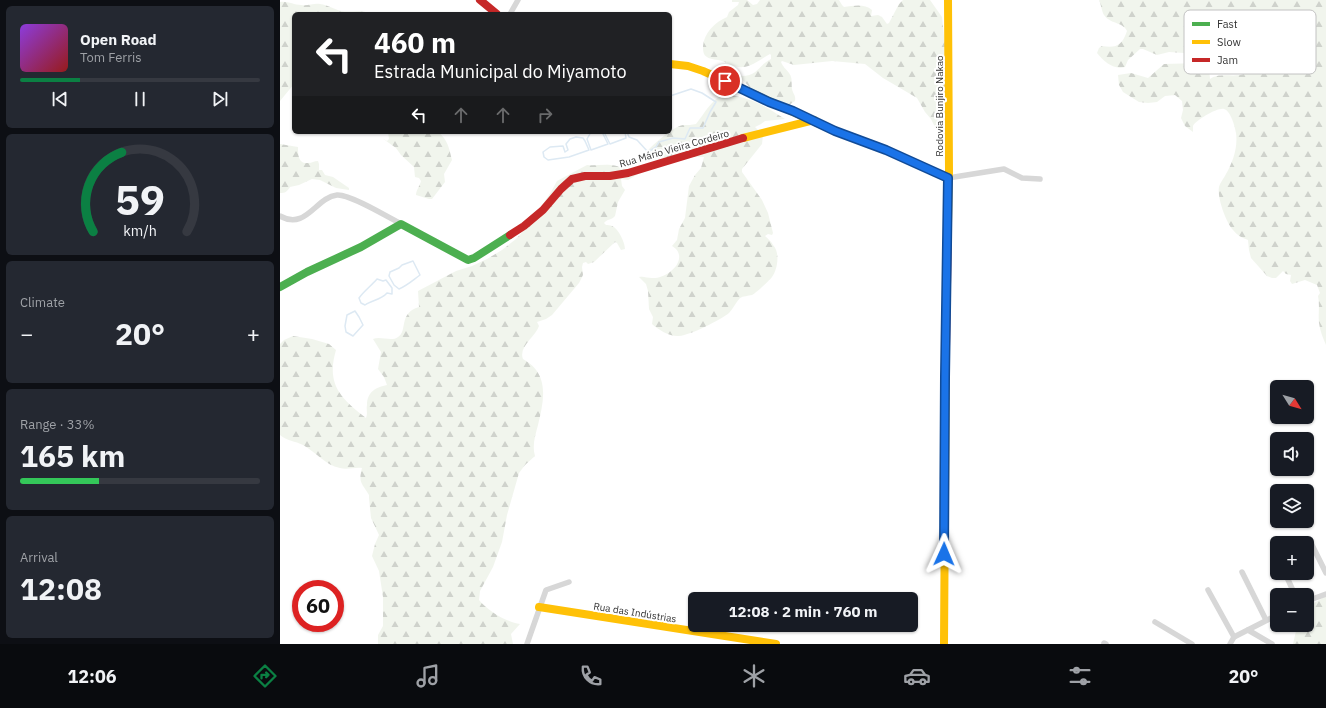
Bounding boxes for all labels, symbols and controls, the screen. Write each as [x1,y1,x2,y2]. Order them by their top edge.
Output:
legend [1184,10,1316,74]
text: Fast [1217,17,1238,31]
text: 460 m [374,24,456,61]
icon: left [308,28,360,80]
text: Open Road [80,30,157,49]
text: Slow [1217,35,1241,49]
text: Tom Ferris [80,49,142,66]
text: Jam [1217,53,1238,67]
street label: Rodovia Bunjiro Nakao [933,55,946,157]
text: Estrada Municipal do Miyamoto [374,60,627,83]
pin [708,64,742,98]
icon: arrive [714,70,736,92]
icon: previous [49,88,71,110]
icon: pause [129,88,151,110]
icon: next [209,88,231,110]
icon: left [408,104,430,126]
icon: ahead [450,104,472,126]
icon: ahead [492,104,514,126]
icon: right [534,104,556,126]
street label: Rua Mário Vieira Cordeiro [618,126,731,170]
text: 59 [115,172,165,226]
text: km/h [123,221,157,240]
text: Climate [20,294,65,311]
text: 20° [115,314,165,353]
text: − [20,319,33,348]
text: + [247,319,260,348]
north arrow [1270,380,1314,424]
map controls [1270,380,1314,632]
text: Range · 33% [20,416,94,433]
button: sound [1270,432,1314,476]
text: 165 km [20,436,125,475]
button: layers [1270,484,1314,528]
position arrow [923,533,965,575]
button: + [1270,536,1314,580]
text: Arrival [20,549,58,566]
text: 12:08 [20,569,102,608]
speed limit sign: 60 [292,580,344,632]
button: − [1270,588,1314,632]
street label: Rua das Indústrias [592,600,678,626]
text: 12:08 · 2 min · 760 m [729,602,877,621]
icon: directions [251,662,279,690]
icon: music [414,662,442,690]
icon: phone [577,662,605,690]
icon: climate [740,662,768,690]
icon: car [903,662,931,690]
icon: filters [1066,662,1094,690]
text: 12:06 [67,665,117,688]
text: 20° [1228,665,1259,688]

